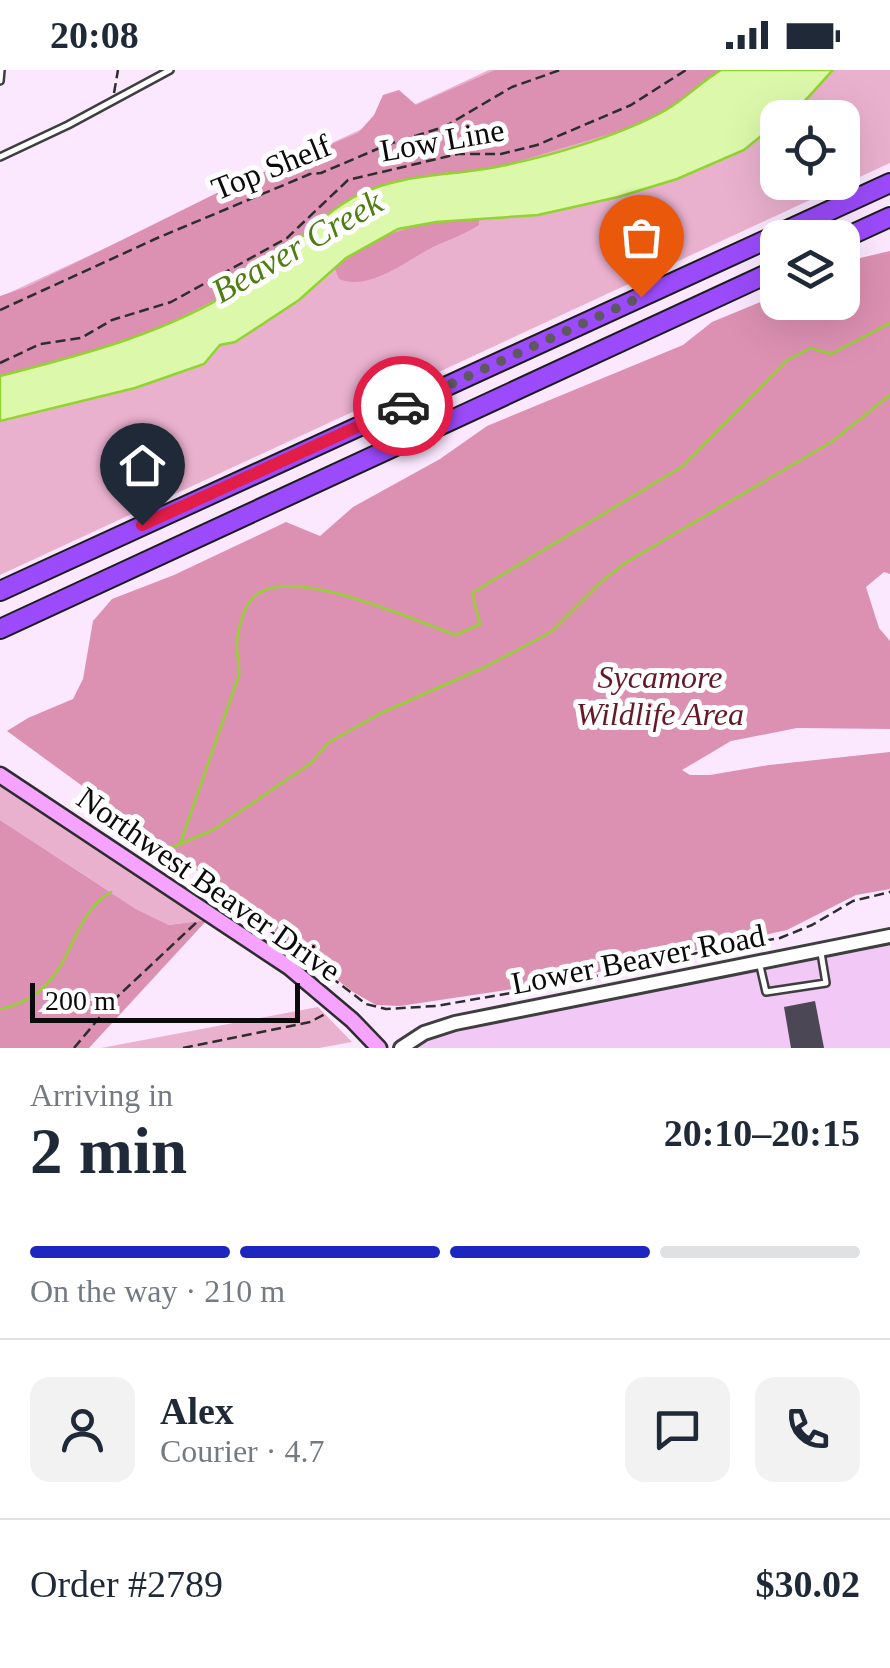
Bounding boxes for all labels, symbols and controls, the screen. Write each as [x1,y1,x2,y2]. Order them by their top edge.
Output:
text: 20:08 [50,14,139,56]
map controls [760,100,860,320]
button: locate [760,100,860,200]
street label: Low Line [377,111,507,169]
street label: Top Shelf [206,127,336,207]
water label: Beaver Creek [205,181,391,311]
pin [599,195,684,298]
icon: bag [614,210,669,265]
button: layers [760,220,860,320]
courier [353,356,453,456]
icon: car [376,379,431,434]
pin [100,423,185,526]
icon: home [115,438,170,493]
park label: Sycamore Wildlife Area [576,659,744,732]
street label: Northwest Beaver Drive [71,780,347,988]
street label: Lower Beaver Road [508,917,768,1001]
scale bar [30,978,300,1023]
text: 200 m [45,985,116,1016]
text: Arriving in [30,1077,173,1113]
text: 20:10–20:15 [664,1112,860,1154]
text: 2 min [30,1115,187,1187]
text: On the way · 210 m [30,1273,285,1309]
button: person [30,1377,135,1482]
button: chat [625,1377,730,1482]
button: phone [755,1377,860,1482]
text: Alex [160,1390,234,1432]
text: Courier · 4.7 [160,1433,324,1469]
text: Order #2789 [30,1563,223,1605]
text: $30.02 [756,1563,860,1605]

